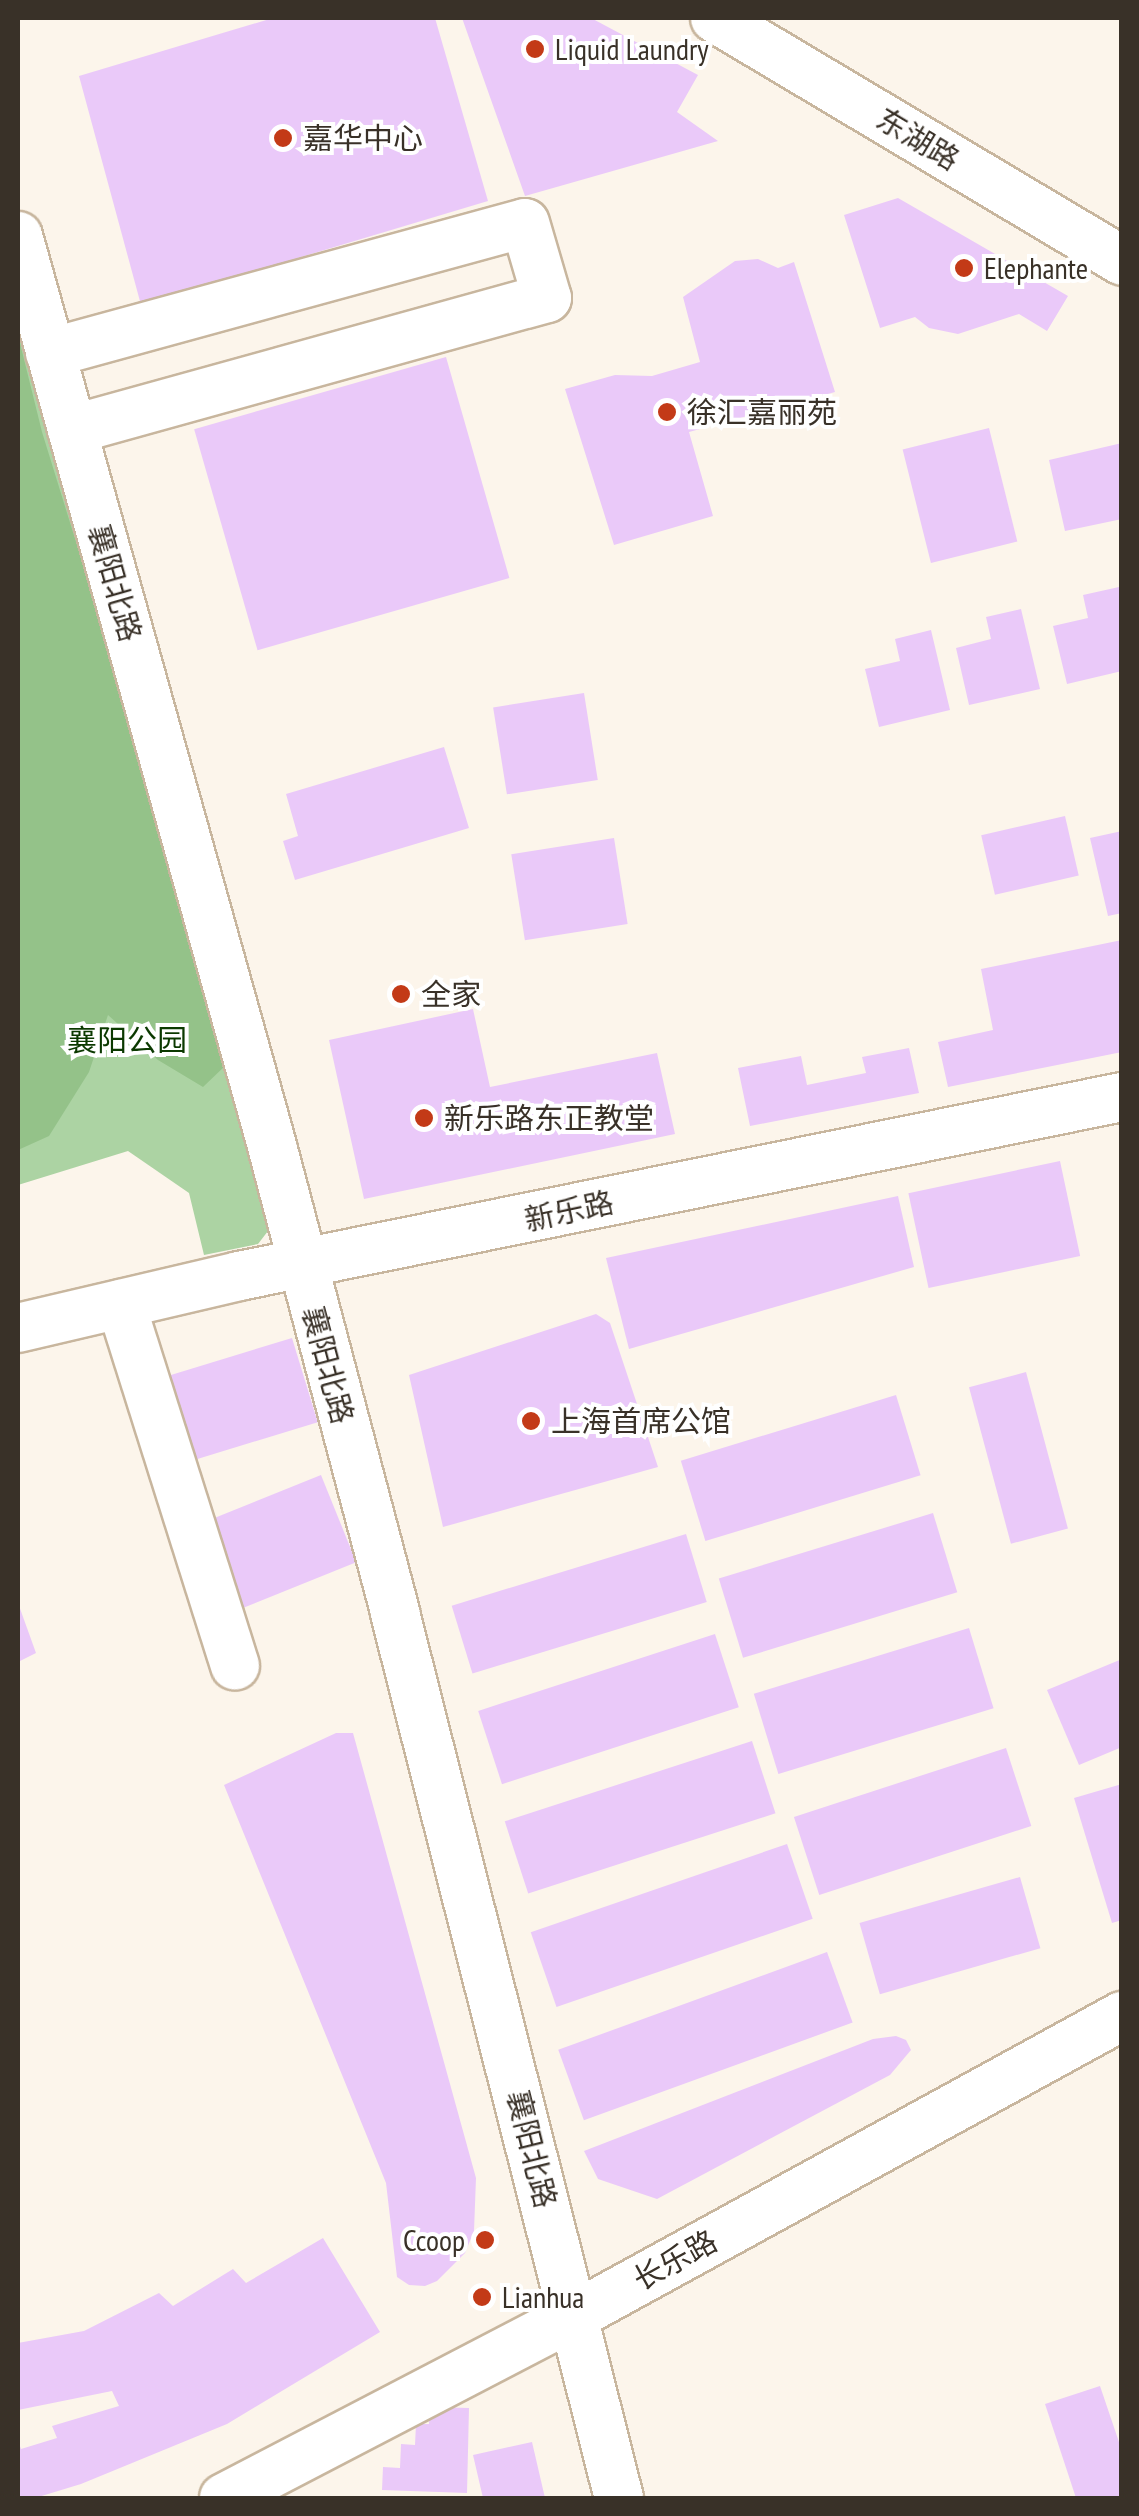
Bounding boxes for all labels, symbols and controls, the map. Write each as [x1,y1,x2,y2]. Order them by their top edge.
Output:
place label: Liquid Laundry [555,31,709,67]
marker: Liquid Laundry [524,38,546,60]
street label: 东湖路 [870,100,966,178]
place label: 嘉华中心 [303,120,423,156]
marker: 嘉华中心 [272,127,294,149]
place label: Elephante [984,250,1088,286]
marker: Elephante [953,257,975,279]
place label: 徐汇嘉丽苑 [687,394,837,430]
marker: 徐汇嘉丽苑 [656,401,678,423]
street label: 襄阳北路 [81,520,149,646]
place label: 全家 [421,976,481,1012]
marker: 全家 [390,983,412,1005]
park label: 襄阳公园 [67,1022,187,1058]
place label: 新乐路东正教堂 [444,1100,654,1136]
marker: 新乐路东正教堂 [413,1107,435,1129]
street label: 新乐路 [521,1184,617,1238]
street label: 襄阳北路 [295,1302,361,1428]
place label: 上海首席公馆 [551,1403,731,1439]
marker: 上海首席公馆 [520,1410,542,1432]
street label: 襄阳北路 [500,2086,564,2212]
place label: Ccoop [403,2222,465,2258]
street label: 长乐路 [627,2222,723,2298]
marker: Ccoop [474,2229,496,2251]
place label: Lianhua [502,2279,584,2315]
marker: Lianhua [471,2286,493,2308]

